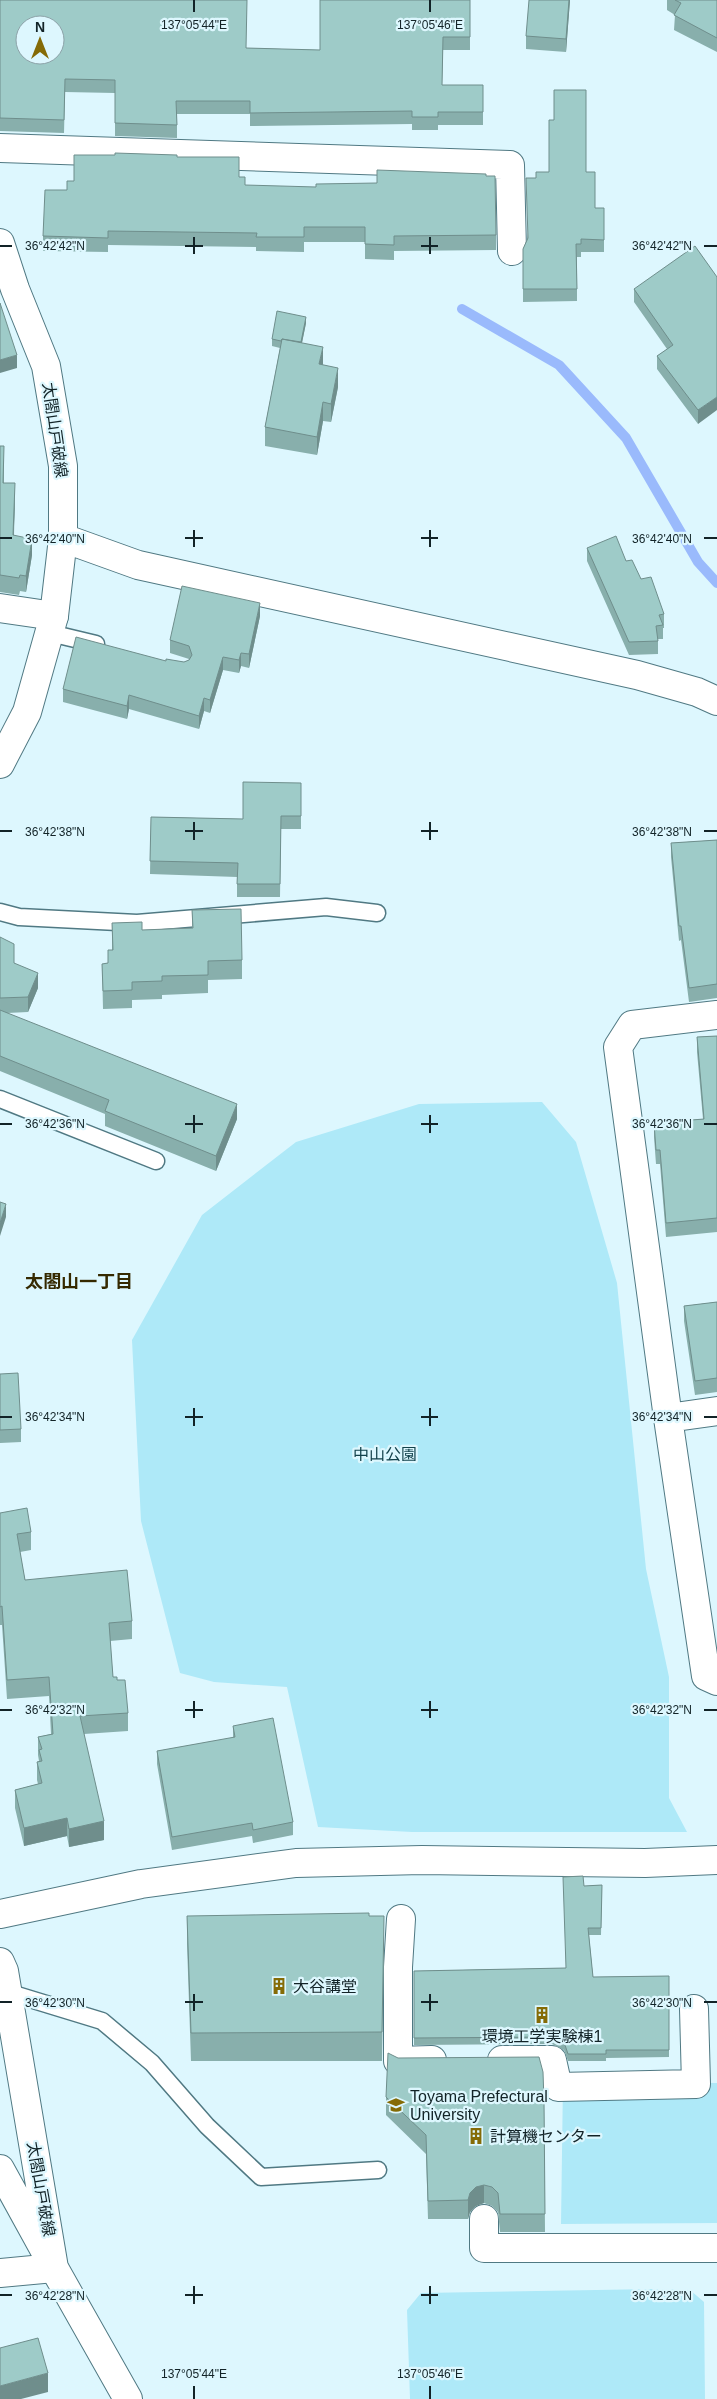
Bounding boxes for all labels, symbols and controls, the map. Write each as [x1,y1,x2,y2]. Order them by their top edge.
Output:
north arrow [15,15,65,65]
text: 137°05'44"E [161,18,227,32]
text: 137°05'46"E [397,18,463,32]
text: N [35,19,45,35]
text: 36°42'42"N [25,239,85,253]
text: 36°42'42"N [632,239,692,253]
street label: 太閤山戸破線 [40,381,70,479]
text: 36°42'40"N [25,532,85,546]
text: 36°42'40"N [632,532,692,546]
text: 36°42'38"N [25,825,85,839]
text: 36°42'38"N [632,825,692,839]
text: 36°42'36"N [25,1117,85,1131]
text: 36°42'36"N [632,1117,692,1131]
district label: 太閤山一丁目 [25,1272,133,1292]
text: 36°42'34"N [25,1410,85,1424]
text: 36°42'34"N [632,1410,692,1424]
park label: 中山公園 [353,1446,417,1463]
text: 36°42'32"N [25,1703,85,1717]
text: 36°42'32"N [632,1703,692,1717]
building icon: 大谷講堂 [269,1976,289,1996]
place label: 大谷講堂 [293,1978,357,1995]
text: 36°42'30"N [25,1996,85,2010]
text: 36°42'30"N [632,1996,692,2010]
building icon: 環境工学実験棟1 [532,2005,552,2025]
place label: 環境工学実験棟1 [482,2028,603,2045]
place label: Toyama Prefectural University [410,2088,548,2123]
school or university icon: Toyama Prefectural University [386,2095,406,2115]
building icon: 計算機センター [466,2126,486,2146]
place label: 計算機センター [490,2128,602,2145]
street label: 太閤山戸破線 [24,2140,58,2238]
text: 36°42'28"N [25,2289,85,2303]
text: 36°42'28"N [632,2289,692,2303]
text: 137°05'44"E [161,2367,227,2381]
text: 137°05'46"E [397,2367,463,2381]

